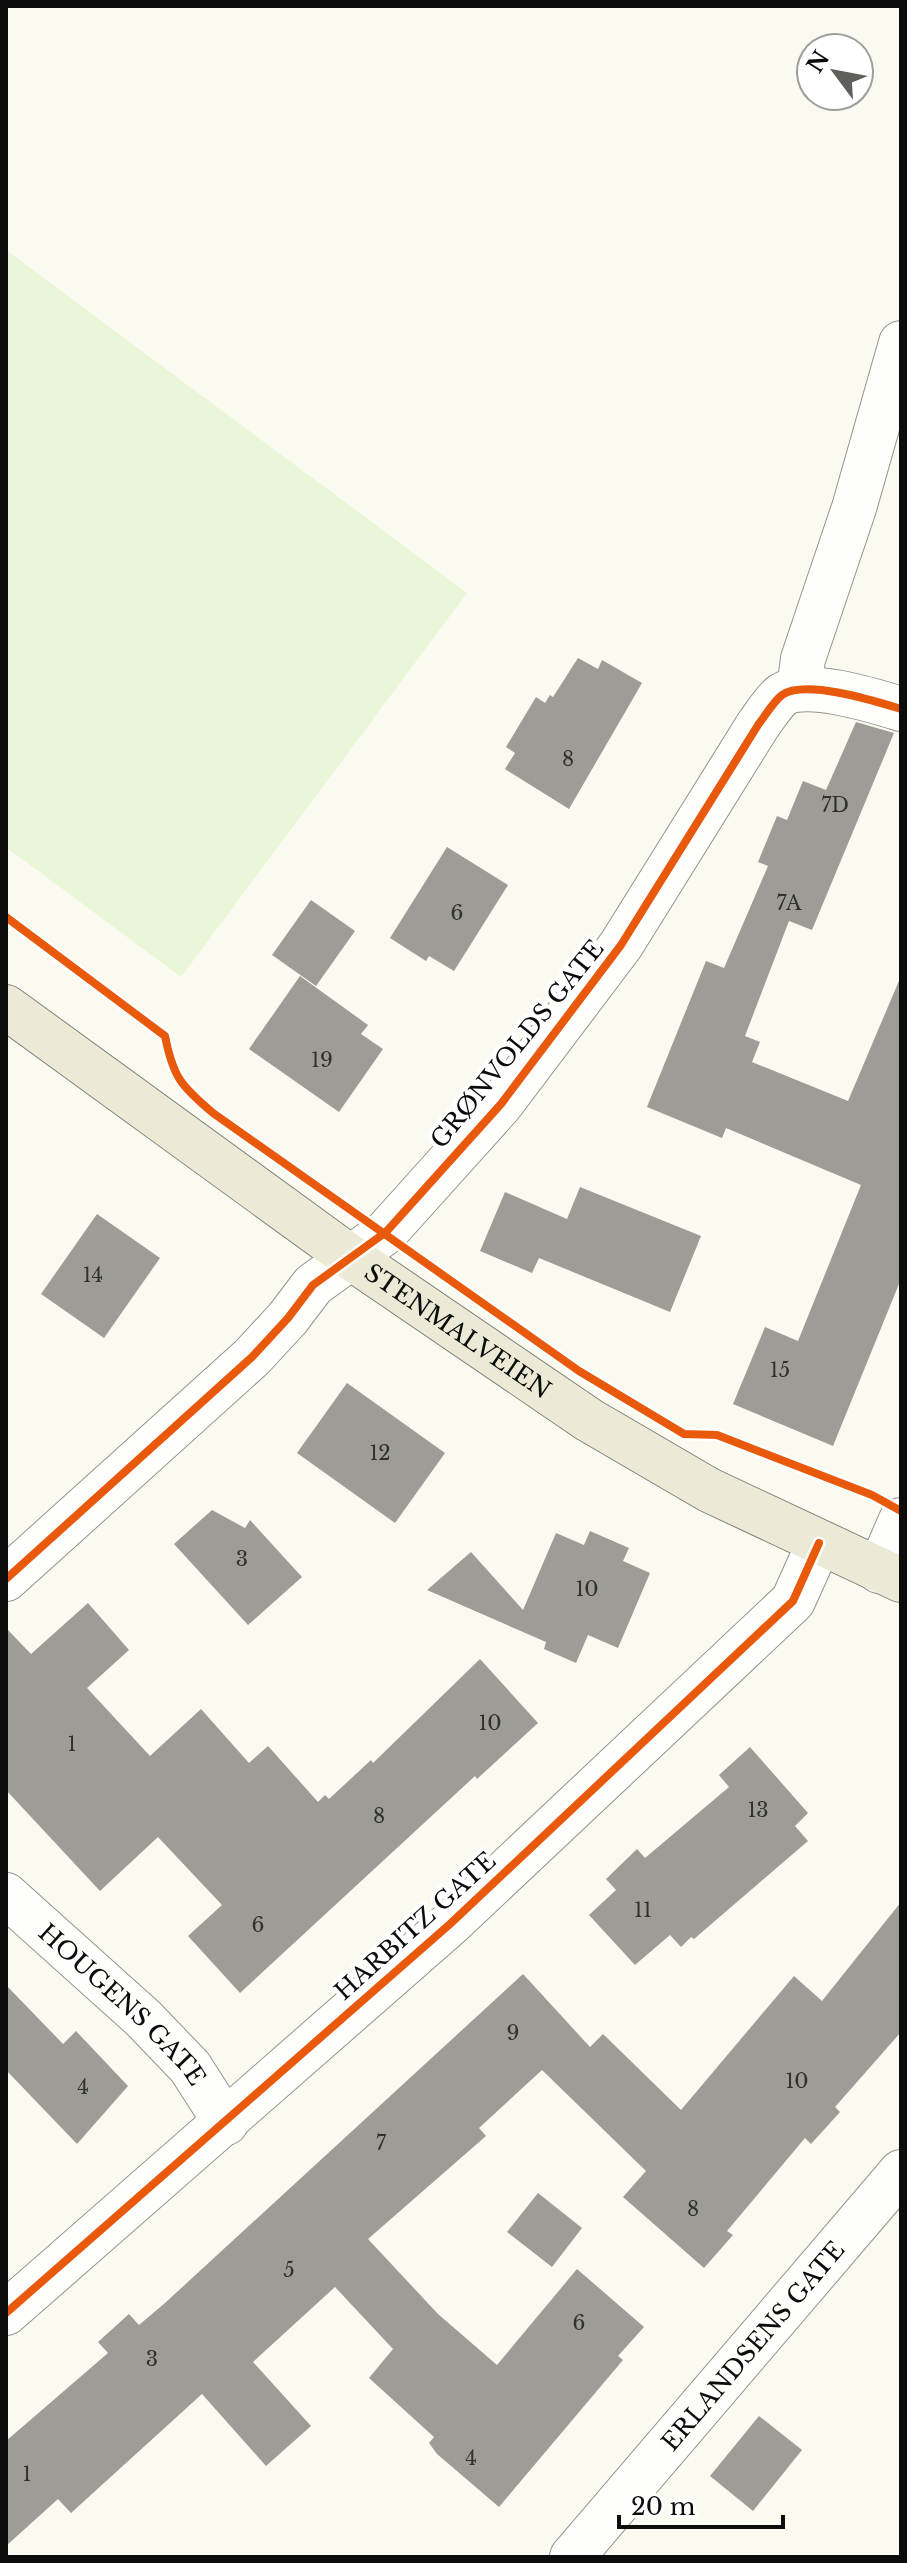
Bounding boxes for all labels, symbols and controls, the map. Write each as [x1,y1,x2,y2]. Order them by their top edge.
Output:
north arrow [795,32,875,112]
text: N [802,45,836,78]
house number: 8 [562,747,574,771]
house number: 7D [821,793,849,817]
house number: 7A [777,891,802,915]
house number: 6 [451,901,463,925]
street label: GRØNVOLDS GATE [424,934,610,1154]
house number: 19 [311,1048,333,1072]
street label: STENMALVEIEN [359,1257,557,1404]
house number: 14 [83,1263,103,1287]
house number: 15 [770,1358,790,1382]
house number: 12 [369,1441,391,1465]
house number: 3 [236,1547,248,1571]
house number: 10 [575,1577,599,1601]
house number: 10 [478,1711,502,1735]
house number: 1 [68,1732,76,1756]
house number: 13 [747,1798,769,1822]
house number: 8 [373,1804,385,1828]
street label: HARBITZ GATE [329,1846,501,2006]
house number: 11 [634,1898,652,1922]
house number: 6 [252,1913,264,1937]
street label: HOUGENS GATE [33,1917,212,2090]
house number: 9 [507,2021,519,2045]
house number: 10 [785,2069,809,2093]
house number: 4 [77,2075,89,2099]
house number: 7 [376,2131,387,2155]
house number: 8 [687,2197,699,2221]
street label: ERLANDSENS GATE [655,2235,850,2456]
house number: 5 [283,2258,295,2282]
house number: 6 [573,2311,585,2335]
house number: 3 [146,2347,158,2371]
house number: 4 [465,2446,477,2470]
house number: 1 [23,2462,31,2486]
scale bar [619,2479,783,2529]
text: 20 m [631,2492,696,2521]

